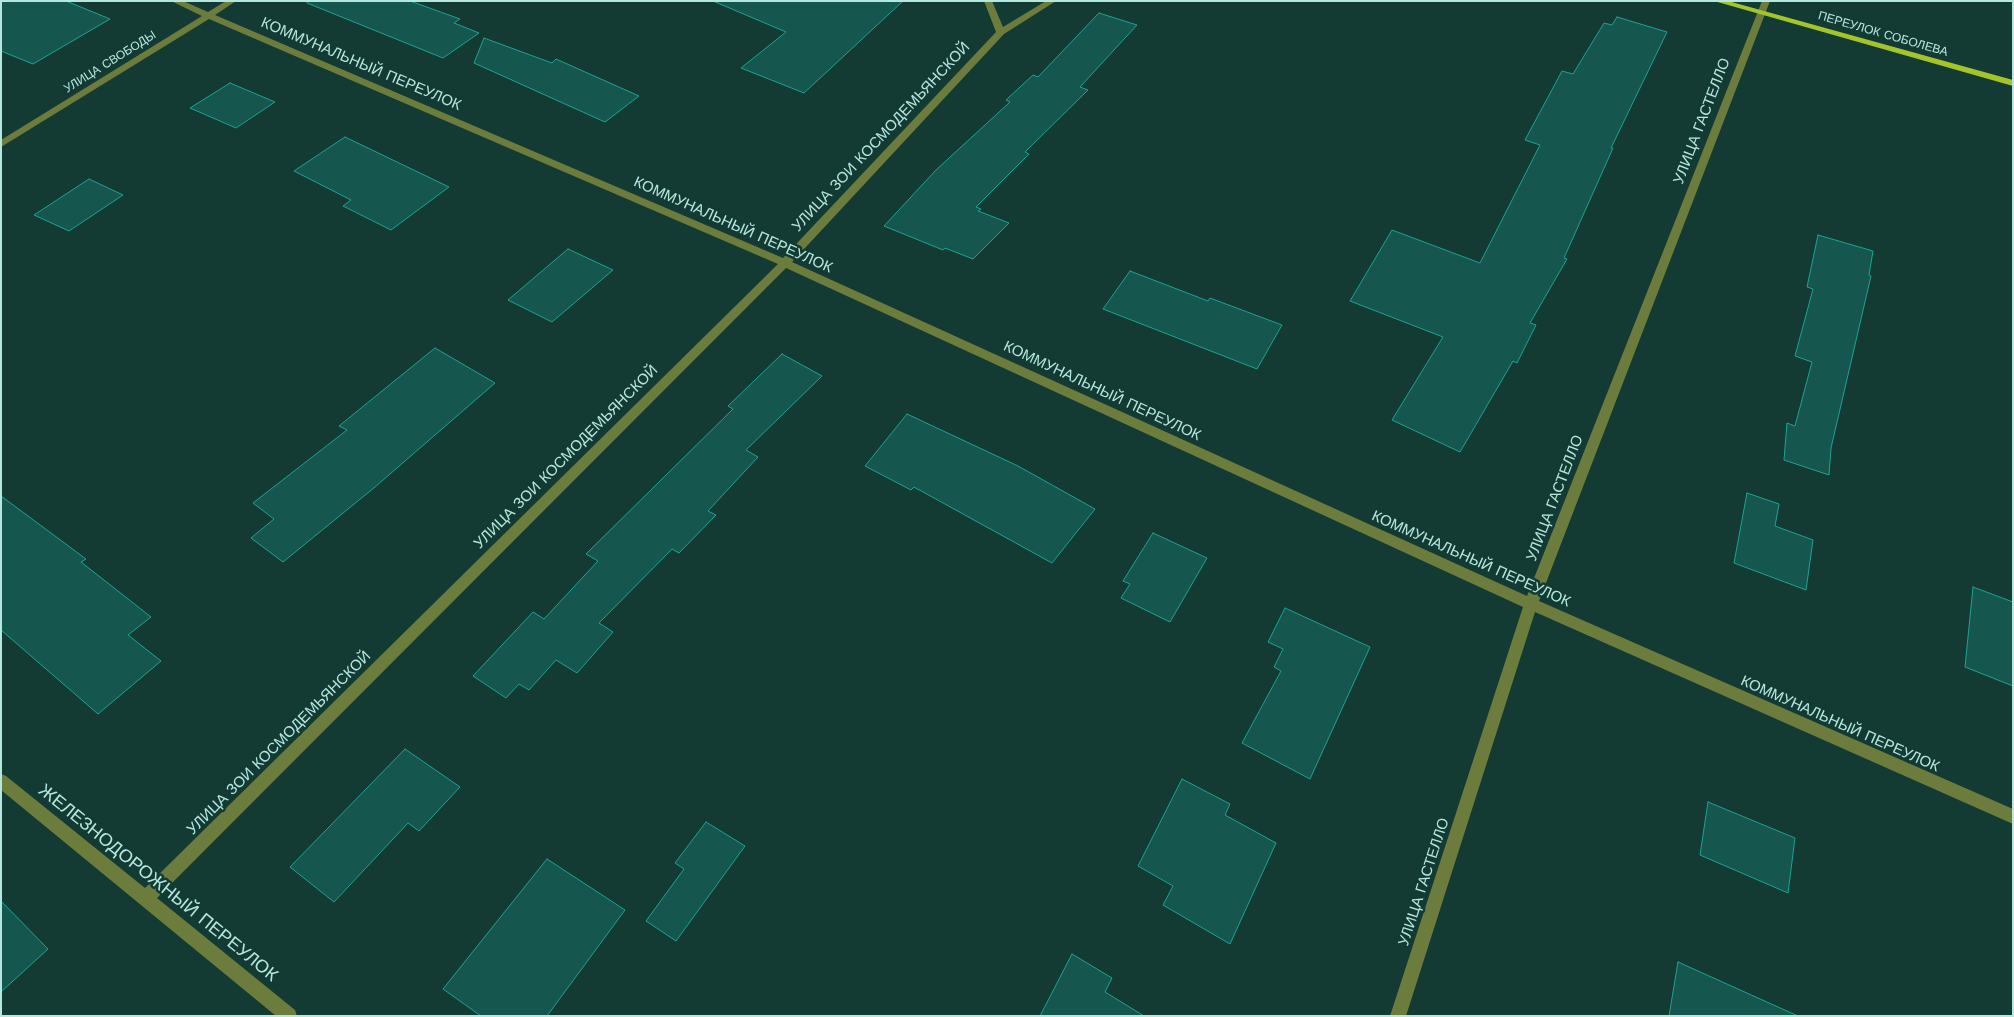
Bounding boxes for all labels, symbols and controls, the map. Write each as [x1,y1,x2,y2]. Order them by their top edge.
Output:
street label: ПЕРЕУЛОК СОБОЛЕВА [1816,9,1950,59]
street label: КОММУНАЛЬНЫЙ ПЕРЕУЛОК [258,14,464,114]
street label: УЛИЦА СВОБОДЫ [61,28,159,96]
street label: УЛИЦА ЗОИ КОСМОДЕМЬЯНСКОЙ [788,39,974,235]
street label: УЛИЦА ГАСТЕЛЛО [1670,55,1734,187]
street label: КОММУНАЛЬНЫЙ ПЕРЕУЛОК [631,173,835,277]
street label: КОММУНАЛЬНЫЙ ПЕРЕУЛОК [1000,337,1204,445]
street label: УЛИЦА ЗОИ КОСМОДЕМЬЯНСКОЙ [470,361,662,553]
street label: УЛИЦА ГАСТЕЛЛО [1523,432,1587,564]
street label: КОММУНАЛЬНЫЙ ПЕРЕУЛОК [1369,507,1573,611]
street label: УЛИЦА ЗОИ КОСМОДЕМЬЯНСКОЙ [183,647,375,839]
street label: КОММУНАЛЬНЫЙ ПЕРЕУЛОК [1738,672,1942,776]
street label: ЖЕЛЕЗНОДОРОЖНЫЙ ПЕРЕУЛОК [34,780,282,986]
street label: УЛИЦА ГАСТЕЛЛО [1395,816,1453,948]

